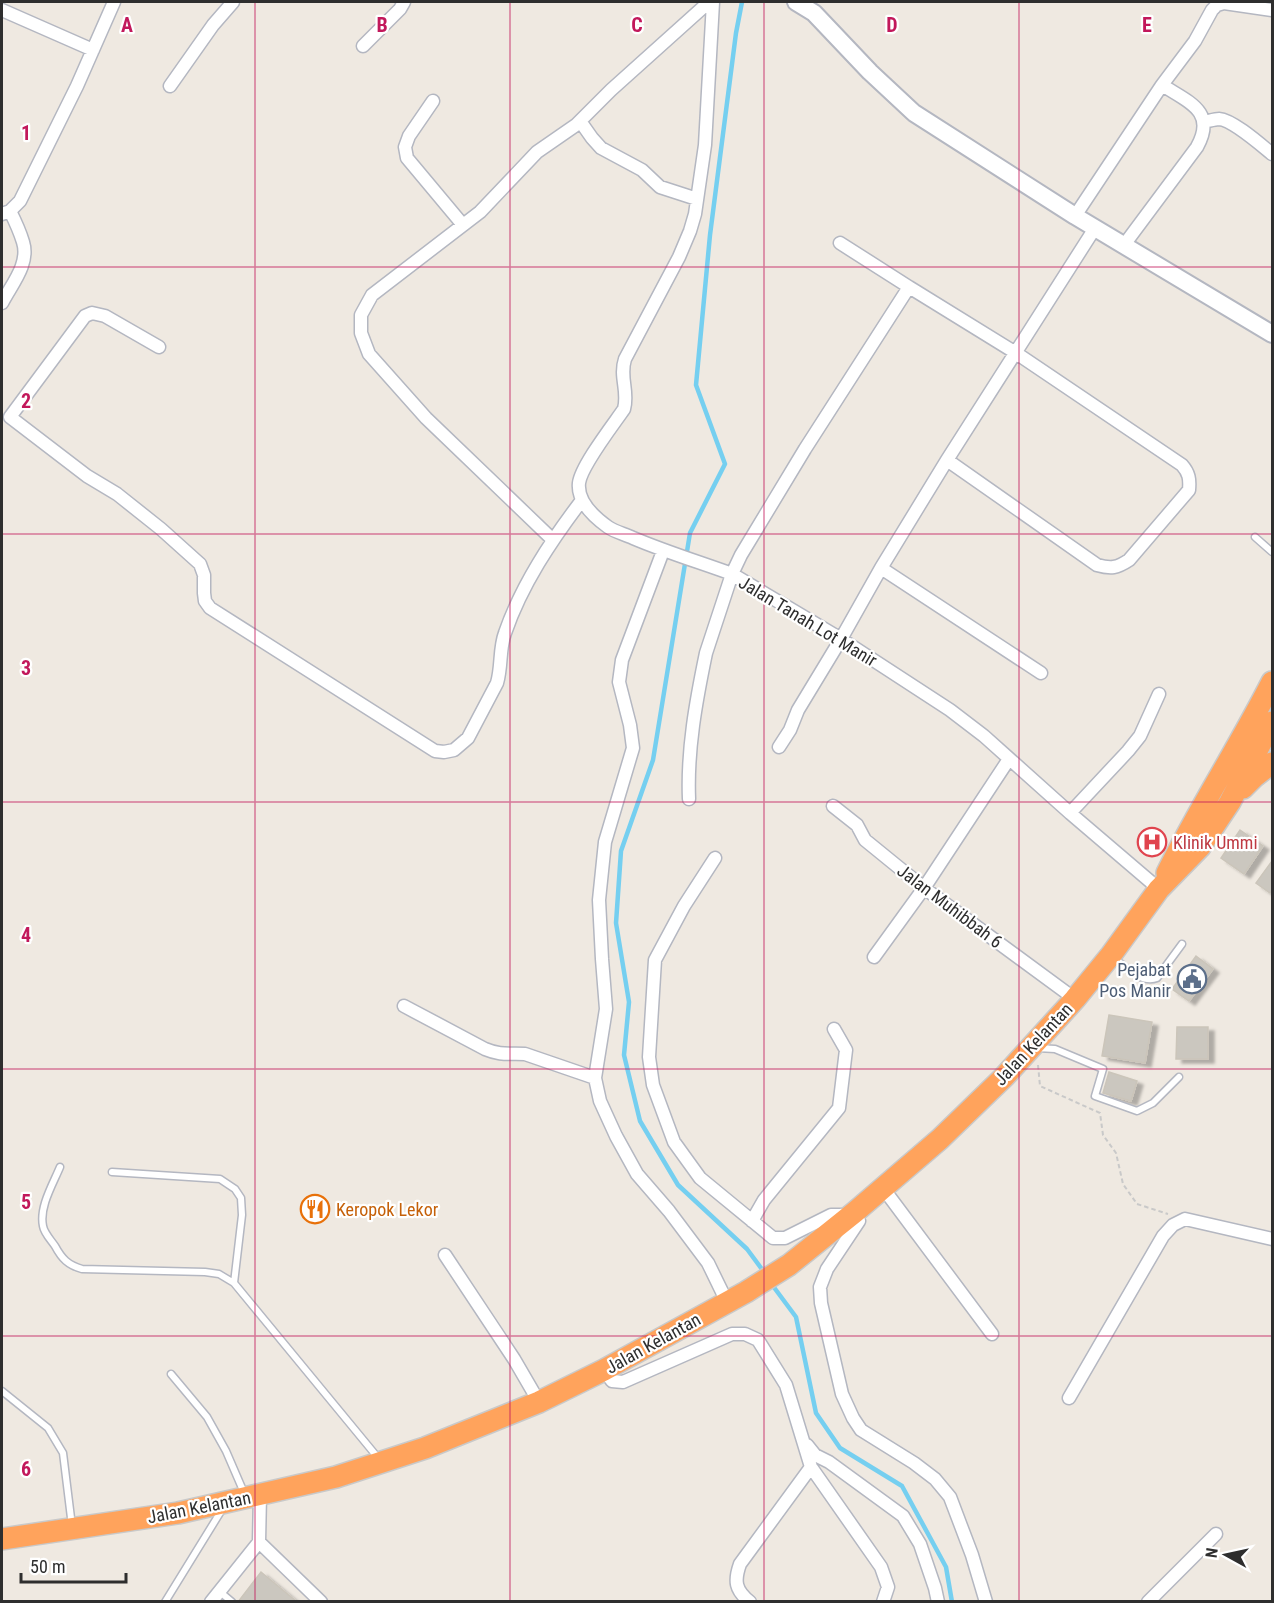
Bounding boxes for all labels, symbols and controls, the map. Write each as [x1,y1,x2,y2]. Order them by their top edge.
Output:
text: A [121,13,133,37]
text: B [376,13,388,37]
text: C [631,13,643,37]
text: D [886,13,898,37]
text: E [1142,13,1152,37]
text: 1 [21,121,31,145]
text: 2 [21,389,31,413]
street label: Jalan Tanah Lot Manir [735,571,881,671]
text: 3 [21,656,31,680]
hospital icon: Klinik Ummi [1136,826,1168,858]
place label: Klinik Ummi [1173,832,1258,853]
street label: Jalan Muhibbah 6 [893,860,1007,952]
text: 4 [21,923,31,947]
place label: Pejabat Pos Manir [1099,959,1172,1001]
public building icon: Pejabat Pos Manir [1176,963,1208,995]
street label: Jalan Kelantan [989,998,1077,1090]
text: 5 [21,1190,31,1214]
restaurant icon: Keropok Lekor [299,1193,331,1225]
place label: Keropok Lekor [336,1199,439,1220]
street label: Jalan Kelantan [602,1308,704,1378]
text: 6 [21,1457,31,1481]
street label: Jalan Kelantan [145,1487,253,1527]
north arrow [1196,1525,1256,1585]
scale bar [21,1546,126,1584]
text: N [1202,1547,1222,1559]
text: 50 m [30,1556,65,1577]

